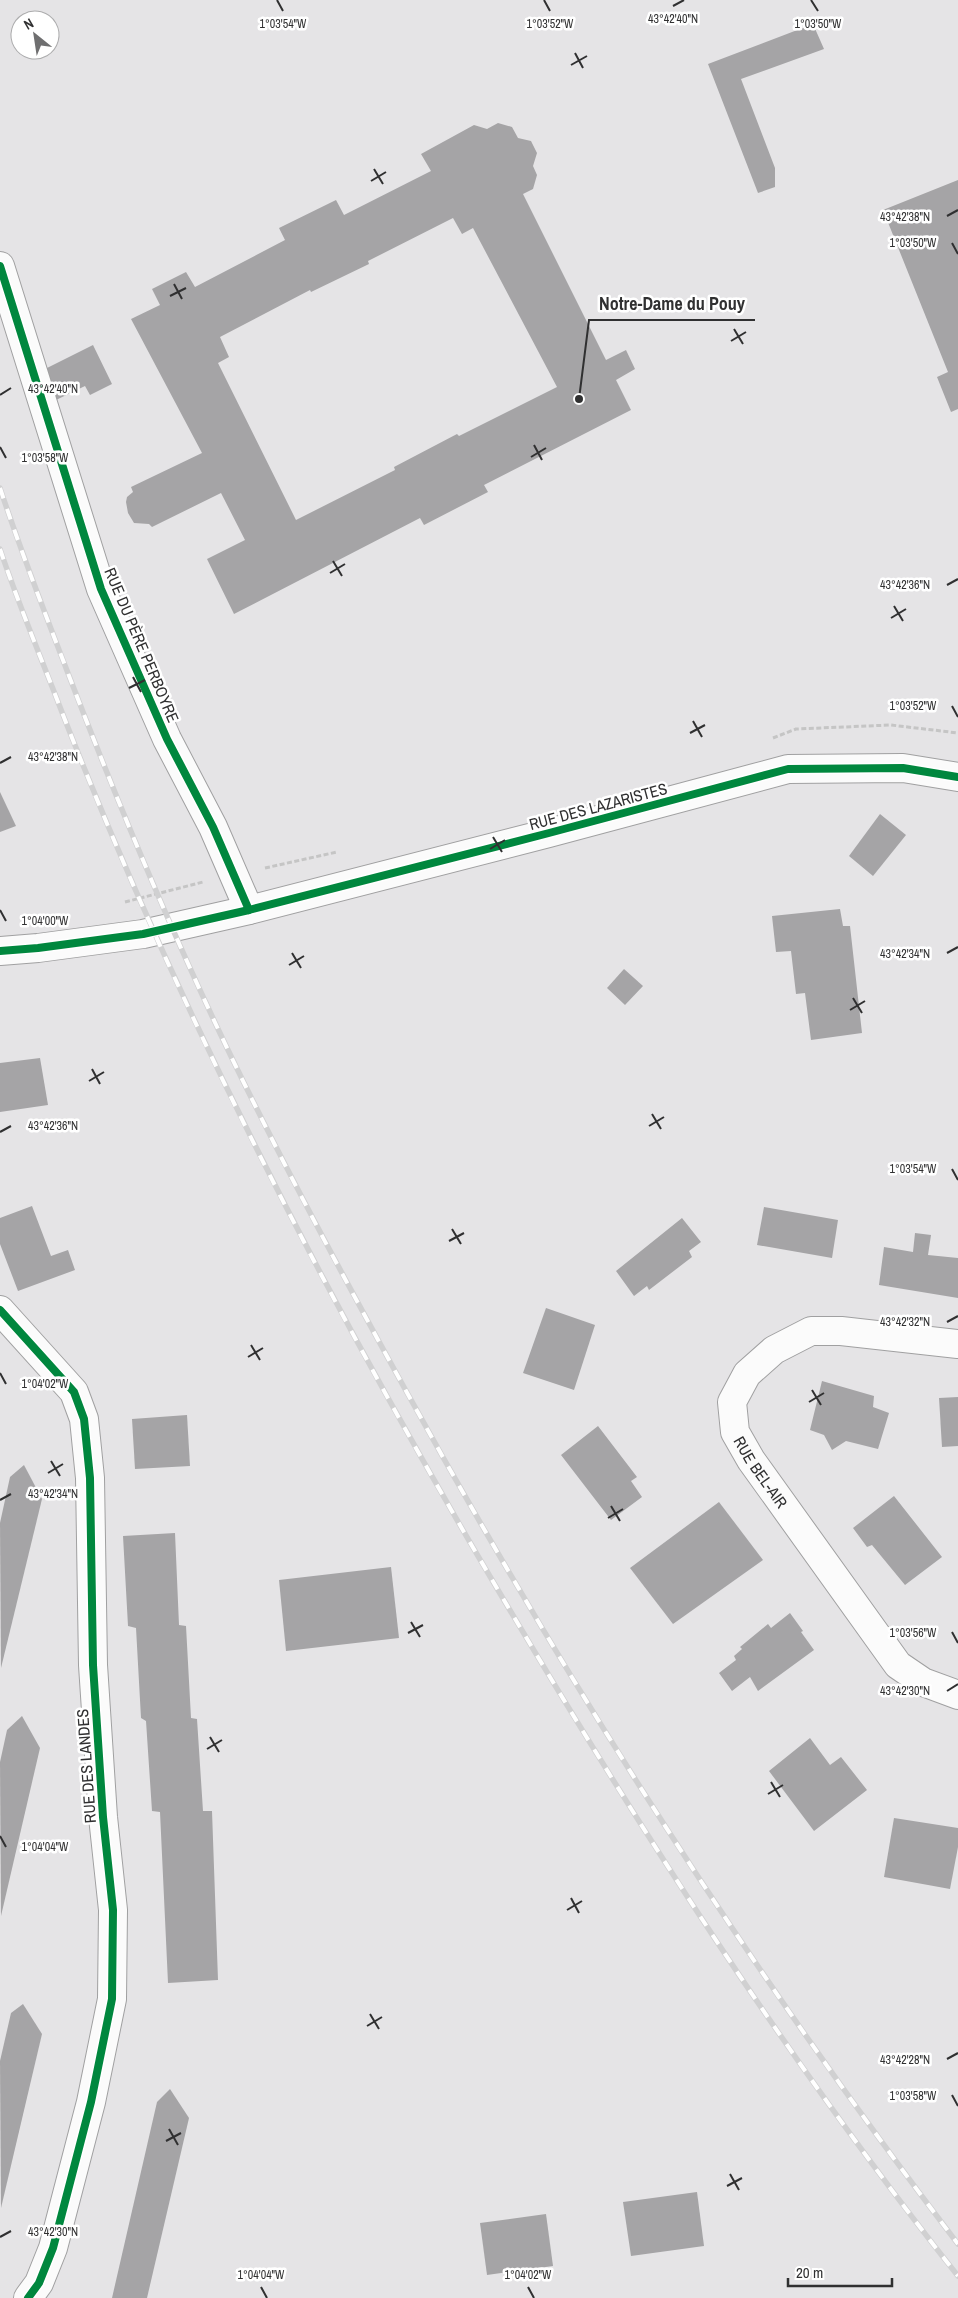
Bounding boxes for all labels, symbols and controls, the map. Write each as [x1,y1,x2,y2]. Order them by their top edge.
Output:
north arrow [10,10,60,60]
text: 43°42'40"N [648,11,698,27]
text: N [20,14,37,34]
text: 1°03'54"W [260,16,307,32]
text: 1°03'52"W [527,16,574,32]
text: 1°03'50"W [795,16,842,32]
text: 43°42'38"N [880,209,930,225]
text: 1°03'50"W [890,235,937,251]
callout: Notre-Dame du Pouy [589,287,755,320]
text: Notre-Dame du Pouy [599,291,746,316]
text: 43°42'40"N [28,381,78,397]
text: 1°03'58"W [22,450,69,466]
street label: RUE DU PÈRE PERBOYRE [99,564,185,726]
text: 43°42'36"N [880,577,930,593]
text: 1°03'52"W [890,698,937,714]
text: 43°42'38"N [28,749,78,765]
street label: RUE DES LAZARISTES [526,777,670,835]
text: 1°04'00"W [22,913,69,929]
text: 43°42'34"N [880,946,930,962]
text: 43°42'36"N [28,1118,78,1134]
text: 1°03'54"W [890,1161,937,1177]
text: 43°42'32"N [880,1314,930,1330]
text: 1°04'02"W [22,1376,69,1392]
street label: RUE BEL-AIR [729,1432,793,1513]
text: 43°42'34"N [28,1486,78,1502]
text: 1°03'56"W [890,1625,937,1641]
text: 43°42'30"N [880,1683,930,1699]
street label: RUE DES LANDES [71,1708,101,1824]
text: 1°04'04"W [22,1839,69,1855]
text: 43°42'28"N [880,2052,930,2068]
text: 1°03'58"W [890,2088,937,2104]
text: 43°42'30"N [28,2224,78,2240]
scale bar [788,2256,892,2288]
text: 20 m [796,2262,823,2283]
text: 1°04'04"W [238,2267,285,2283]
text: 1°04'02"W [505,2267,552,2283]

